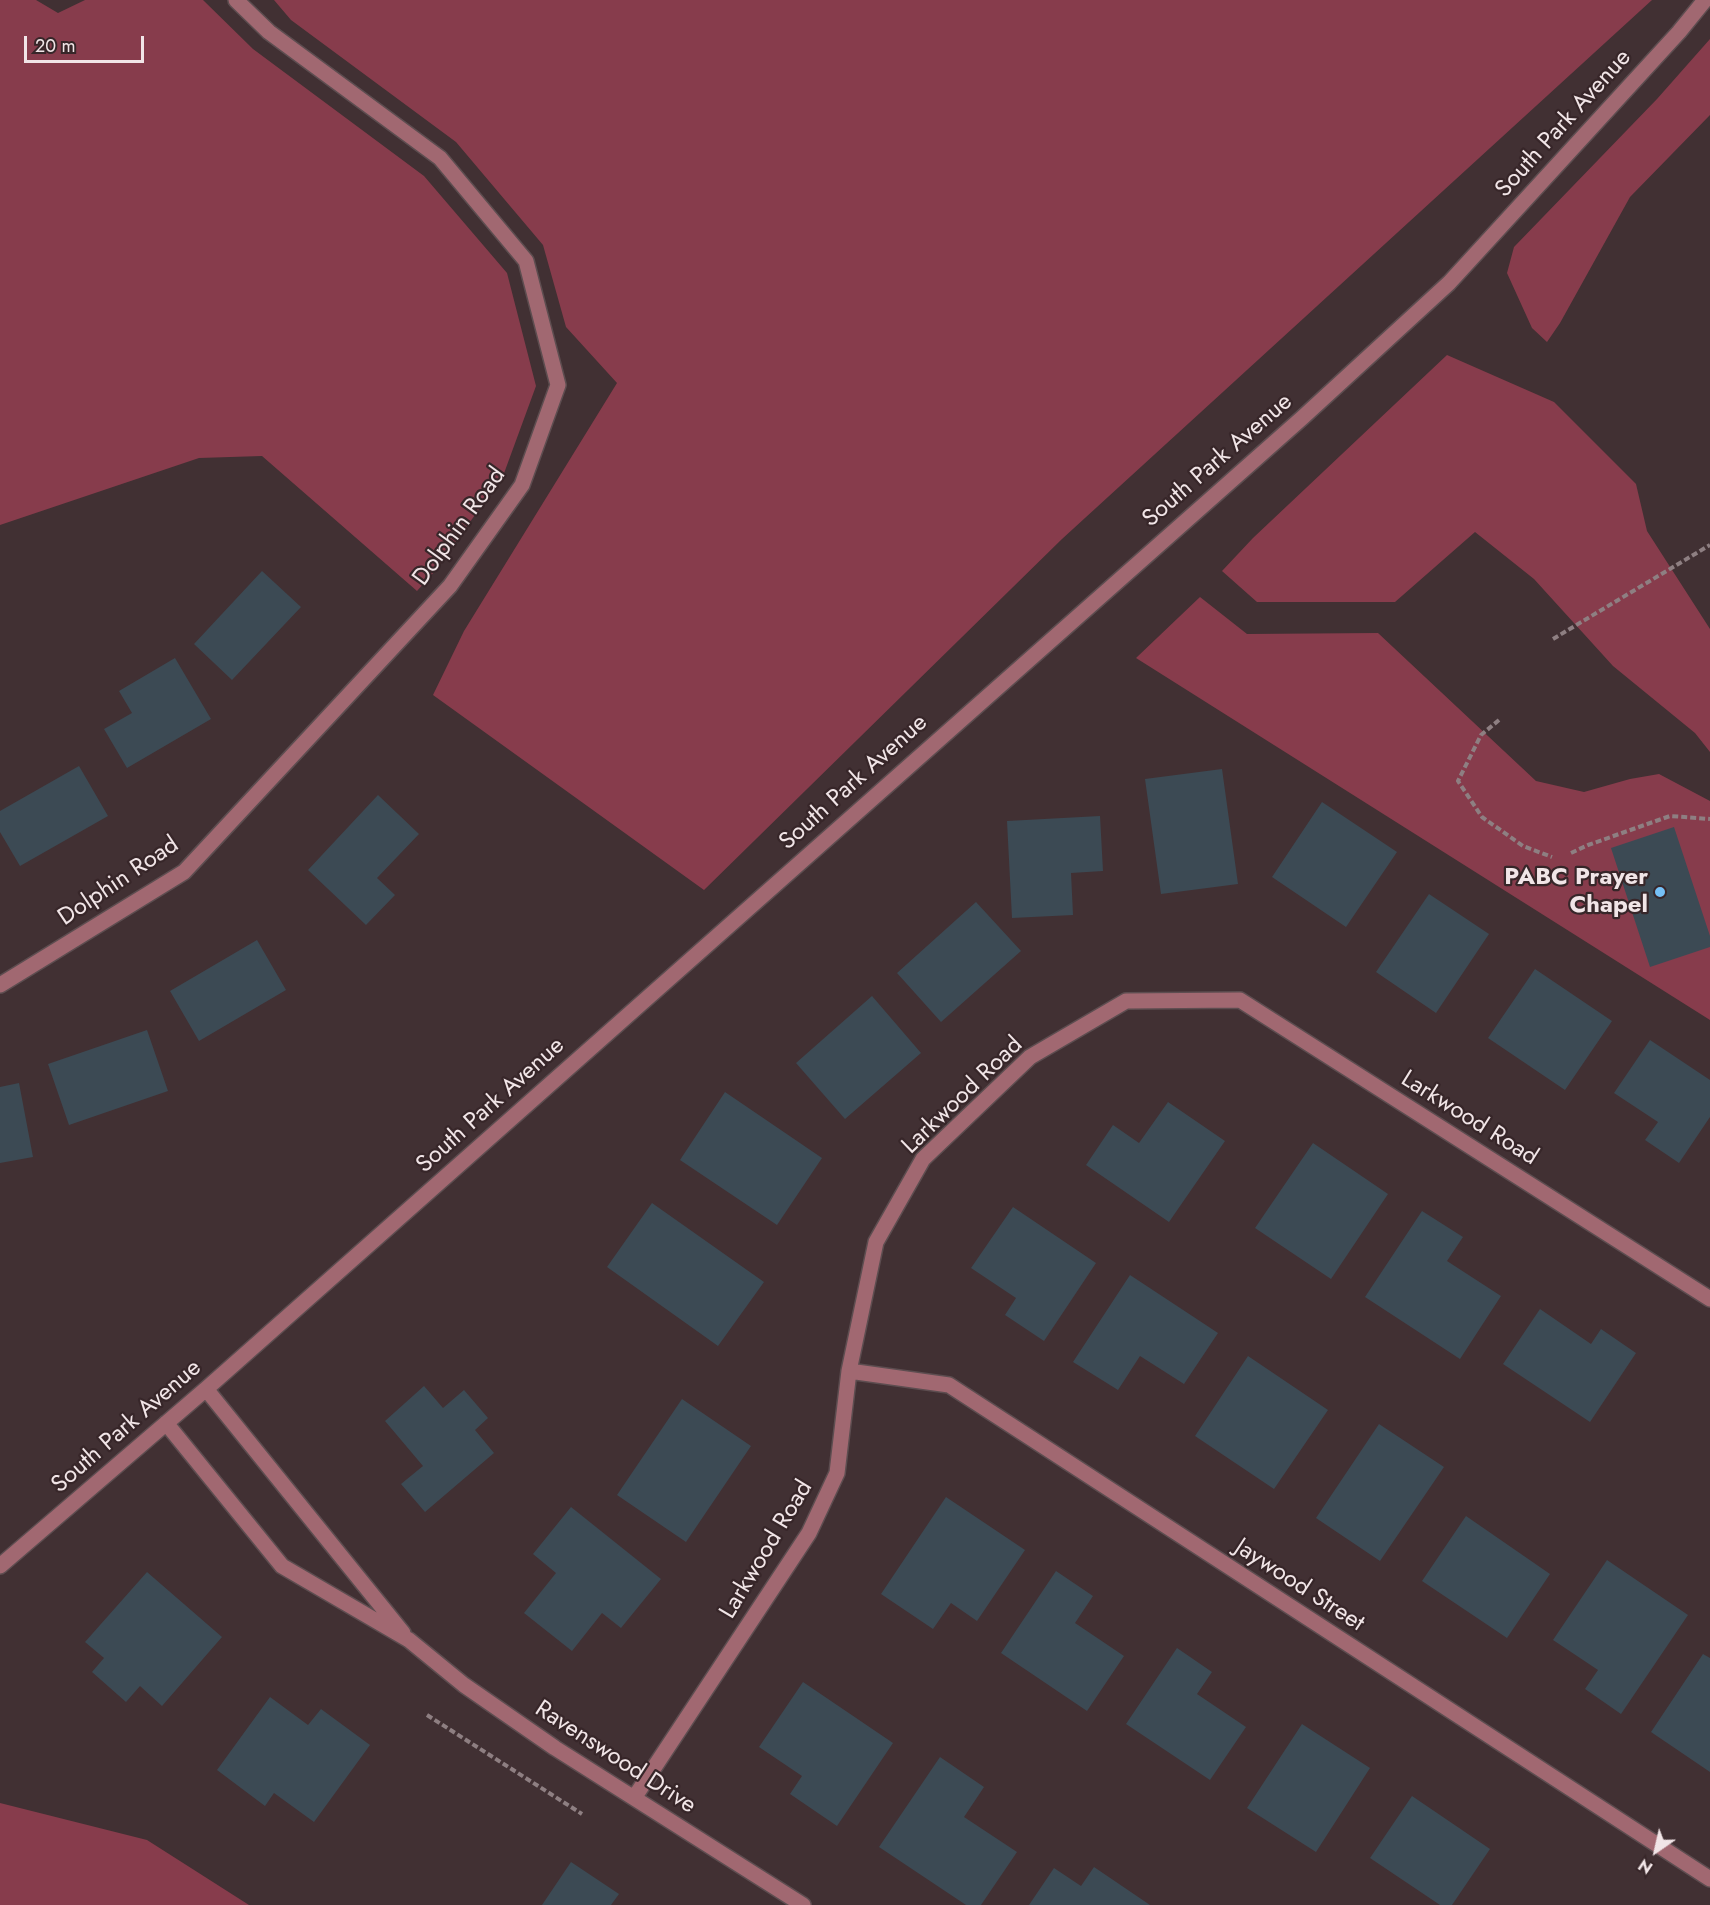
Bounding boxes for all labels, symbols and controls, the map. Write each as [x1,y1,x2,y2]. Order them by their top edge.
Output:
scale bar [27,24,147,62]
text: 20 m [35,33,75,59]
street label: South Park Avenue [1490,44,1638,204]
street label: South Park Avenue [1137,388,1299,534]
street label: Dolphin Road [407,462,513,592]
street label: South Park Avenue [774,709,934,857]
street label: Dolphin Road [53,831,185,933]
place label: PABC Prayer Chapel [1504,864,1648,920]
marker: PABC Prayer Chapel [1653,885,1667,899]
street label: Larkwood Road [897,1031,1029,1161]
street label: South Park Avenue [411,1032,571,1180]
street label: Larkwood Road [1395,1065,1543,1173]
street label: South Park Avenue [46,1354,208,1500]
street label: Larkwood Road [714,1476,820,1624]
street label: Jaywood Street [1229,1533,1369,1639]
street label: Ravenswood Drive [529,1695,701,1821]
north arrow [1626,1821,1686,1881]
text: N [1634,1853,1657,1879]

